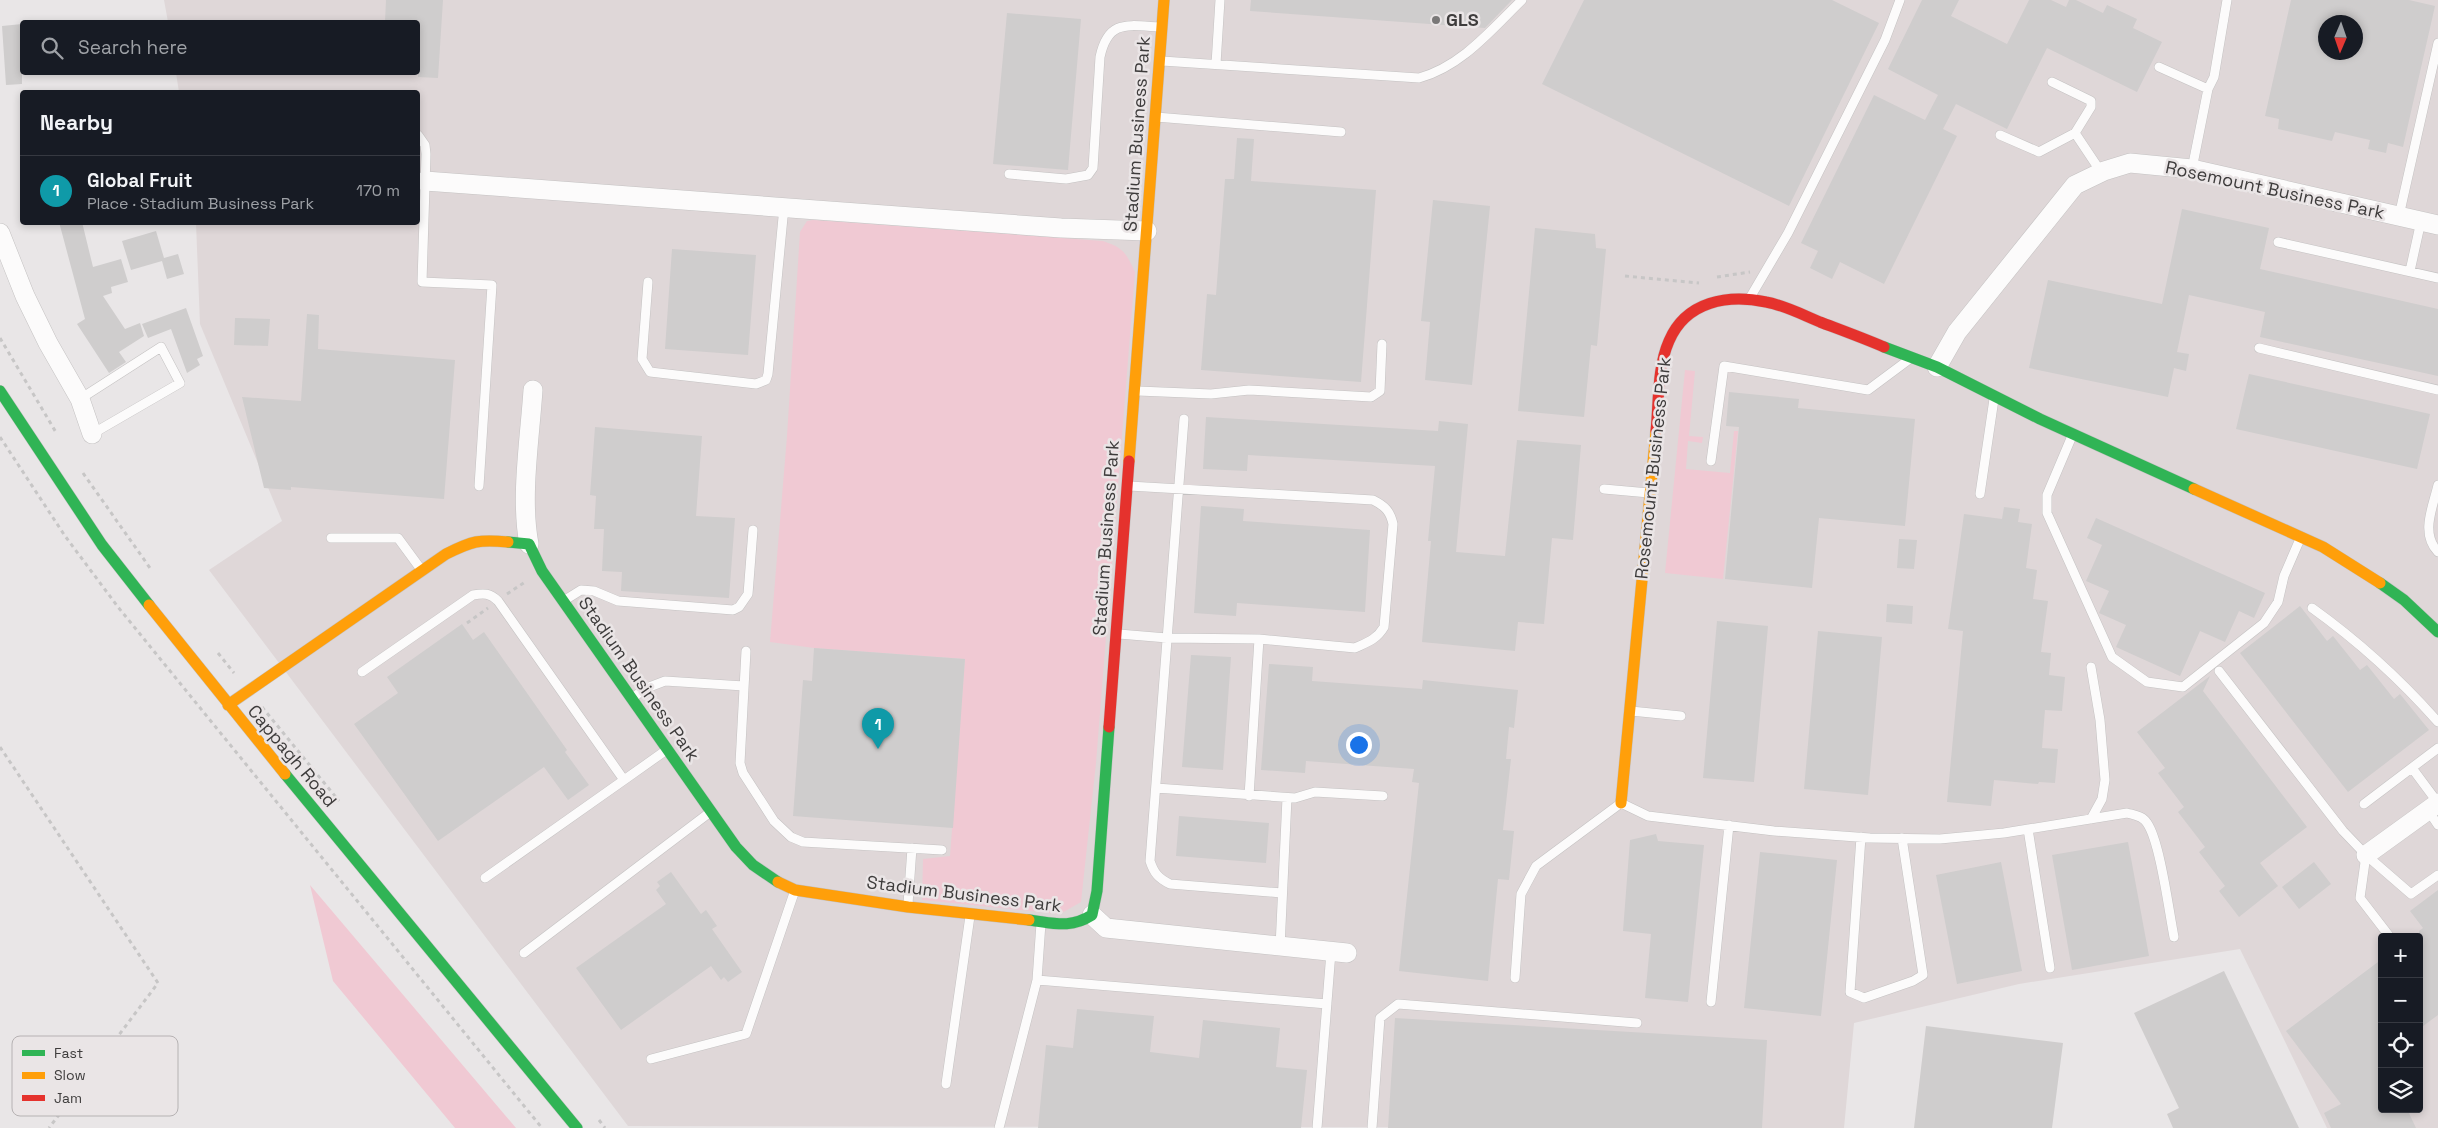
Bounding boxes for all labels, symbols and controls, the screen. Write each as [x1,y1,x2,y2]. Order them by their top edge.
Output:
place label: GLS [1446,8,1479,31]
marker: GLS [1430,14,1442,26]
north arrow [2318,15,2363,60]
search box [20,20,420,75]
icon: search [38,34,66,62]
text: Search here [78,35,188,60]
street label: Stadium Business Park [1118,35,1155,233]
text: Nearby [40,109,113,136]
street label: Rosemount Business Park [2163,155,2387,224]
text: Global Fruit [87,168,192,193]
text: 1 [52,180,60,201]
text: 170 m [356,180,400,201]
text: Place · Stadium Business Park [87,193,314,214]
street label: Rosemount Business Park [1629,355,1676,580]
street label: Stadium Business Park [1087,439,1124,637]
street label: Stadium Business Park [574,592,705,766]
street label: Cappagh Road [243,700,342,812]
pin: 1 [862,708,894,749]
your location [1346,732,1372,758]
street label: Stadium Business Park [865,870,1063,917]
map controls [2378,933,2423,1113]
button: + [2378,933,2423,978]
button: − [2378,978,2423,1023]
button: locate [2378,1023,2423,1068]
legend [12,1036,178,1116]
text: Fast [54,1044,83,1062]
text: Slow [54,1066,86,1084]
button: layers [2378,1068,2423,1113]
text: Jam [54,1089,82,1107]

